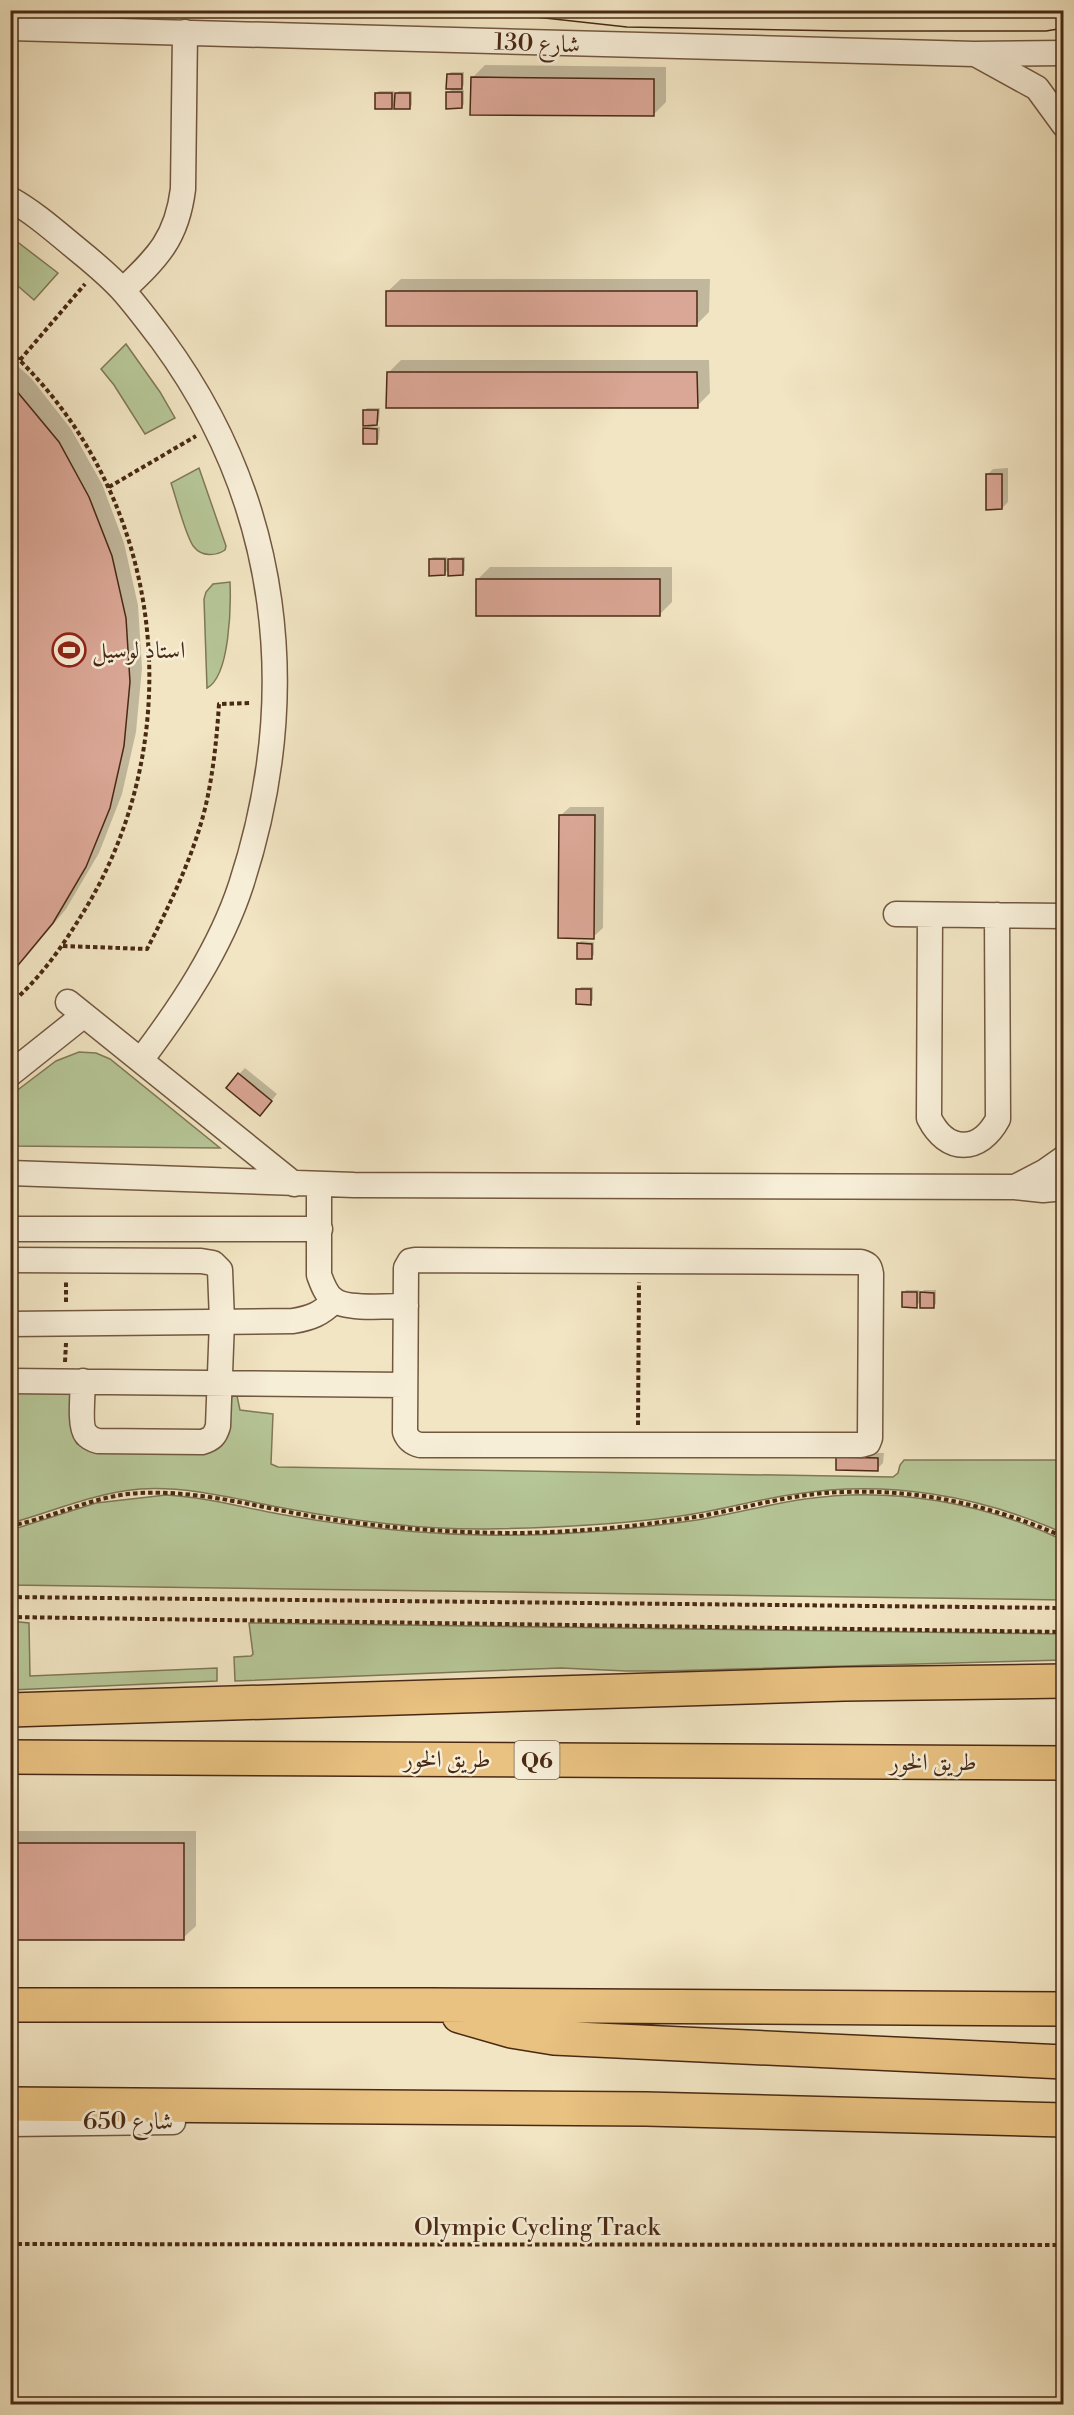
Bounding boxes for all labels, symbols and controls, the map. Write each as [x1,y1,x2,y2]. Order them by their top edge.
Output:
street label: شارع 130 [493,28,581,64]
sports icon: استاد لوسيل [51,632,87,668]
place label: استاد لوسيل [92,636,185,667]
road number: Q6 [514,1741,560,1779]
street label: طريق الخور [401,1745,491,1775]
street label: طريق الخور [887,1748,977,1778]
street label: شارع 650 [83,2107,173,2141]
street label: Olympic Cycling Track [414,2213,662,2243]

